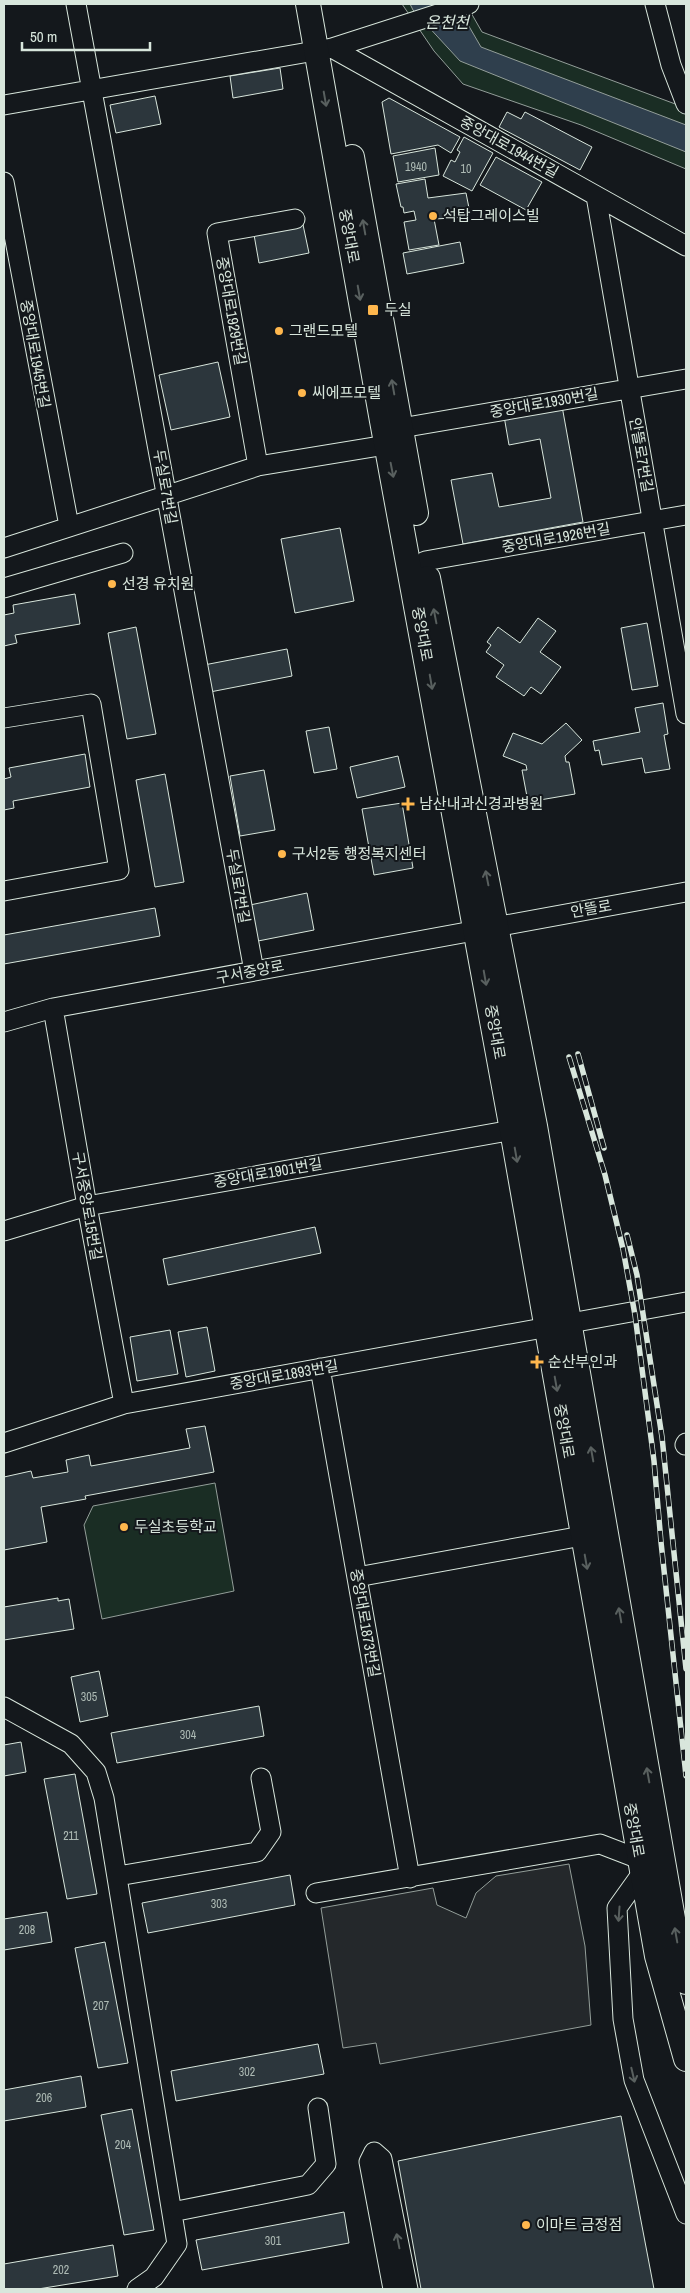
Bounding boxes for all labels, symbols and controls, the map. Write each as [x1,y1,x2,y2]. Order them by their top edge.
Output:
water label: 온천천 [425,11,471,33]
scale bar [22,20,150,52]
text: 50 m [30,26,57,47]
one-way arrow [320,91,330,107]
street label: 중앙대로1944번길 [456,111,563,182]
house number: 1940 [405,159,427,175]
house number: 10 [461,161,471,177]
place label: 석탑그레이스빌 [443,205,540,226]
street label: 중앙대로 [334,207,365,265]
marker: 석탑그레이스빌 [427,210,439,222]
one-way arrow [359,219,369,235]
street label: 중앙대로1929번길 [212,255,251,367]
one-way arrow [355,285,365,301]
street label: 중앙대로1945번길 [16,298,55,410]
place label: 두실 [384,299,412,320]
marker: 두실 [366,303,380,317]
place label: 그랜드모텔 [289,320,358,341]
marker: 그랜드모텔 [273,325,285,337]
one-way arrow [388,379,398,395]
place label: 씨에프모텔 [312,382,381,403]
street label: 중앙대로1930번길 [488,383,600,422]
marker: 씨에프모텔 [296,387,308,399]
street label: 안뜰로7번길 [625,416,658,494]
street label: 두실로7번길 [149,448,182,526]
one-way arrow [387,462,397,478]
street label: 중앙대로1926번길 [500,518,612,557]
place label: 선경 유치원 [122,573,194,594]
marker: 선경 유치원 [106,578,118,590]
street label: 중앙대로 [407,605,438,663]
one-way arrow [430,608,440,624]
one-way arrow [426,673,436,689]
place label: 남산내과신경과병원 [419,793,543,814]
marker: 남산내과신경과병원 [401,797,415,811]
place label: 구서2동 행정복지센터 [292,843,426,864]
street label: 두실로7번길 [222,847,255,925]
marker: 구서2동 행정복지센터 [276,848,288,860]
one-way arrow [482,870,491,886]
street label: 안뜰로 [569,895,613,922]
street label: 구서중앙로 [214,955,286,988]
one-way arrow [480,969,490,985]
street label: 중앙대로 [480,1003,511,1061]
one-way arrow [512,1147,522,1163]
street label: 구서중앙로15번길 [68,1150,107,1262]
street label: 중앙대로1901번길 [212,1153,324,1192]
place label: 순산부인과 [548,1351,617,1372]
street label: 중앙대로1893번길 [228,1355,340,1394]
marker: 순산부인과 [530,1355,544,1369]
one-way arrow [551,1376,561,1392]
street label: 중앙대로 [549,1402,580,1460]
one-way arrow [587,1447,597,1463]
place label: 두실초등학교 [134,1516,217,1537]
marker: 두실초등학교 [118,1521,130,1533]
one-way arrow [582,1553,592,1569]
street label: 중앙대로1873번길 [346,1567,385,1679]
one-way arrow [615,1607,625,1623]
house number: 305 [81,1689,98,1705]
house number: 304 [180,1727,197,1743]
one-way arrow [642,1767,652,1783]
street label: 중앙대로 [619,1801,650,1859]
house number: 211 [63,1828,79,1844]
house number: 303 [211,1896,227,1912]
one-way arrow [614,1906,623,1922]
house number: 208 [19,1922,35,1938]
one-way arrow [670,1927,680,1943]
house number: 207 [93,1998,110,2014]
house number: 302 [239,2064,255,2080]
one-way arrow [629,2067,639,2083]
house number: 206 [36,2090,52,2106]
house number: 204 [115,2137,132,2153]
place label: 이마트 금정점 [536,2214,622,2235]
marker: 이마트 금정점 [520,2219,532,2231]
house number: 301 [265,2233,282,2249]
one-way arrow [393,2234,402,2250]
house number: 202 [53,2262,69,2278]

